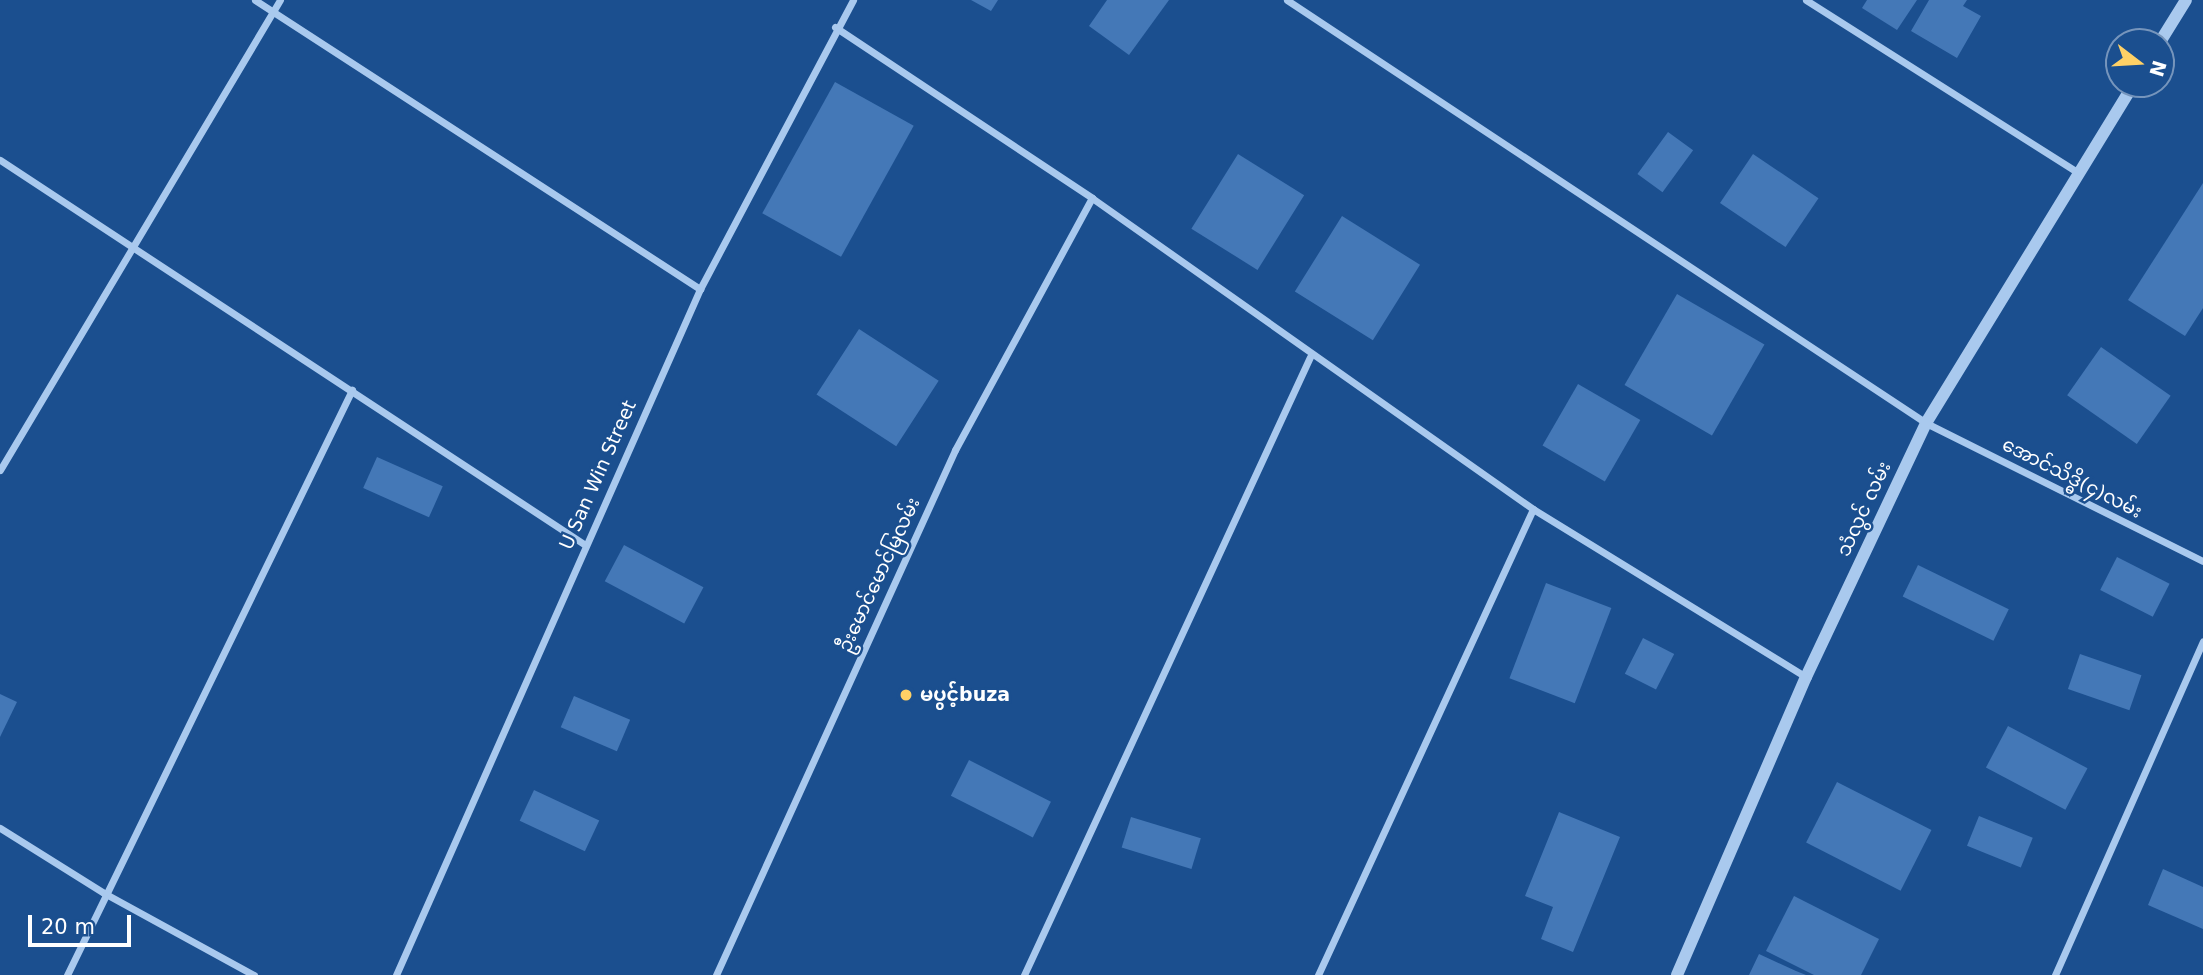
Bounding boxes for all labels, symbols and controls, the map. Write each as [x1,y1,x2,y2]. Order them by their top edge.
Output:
north arrow [2105,28,2175,98]
text: N [2145,58,2171,79]
street label: U San Win Street [555,397,641,553]
street label: အောင်သိဒ္ဓိ(၄)လမ်း [1998,433,2146,523]
street label: သံလွင် လမ်း [1832,458,1896,560]
street label: ဦးမောင်မောင်မြလမ်း [833,494,925,656]
place label: မပွင့်buza [920,684,1010,706]
marker: မပွင့်buza [898,687,914,703]
scale bar [32,902,135,946]
text: 20 m [41,915,95,939]

